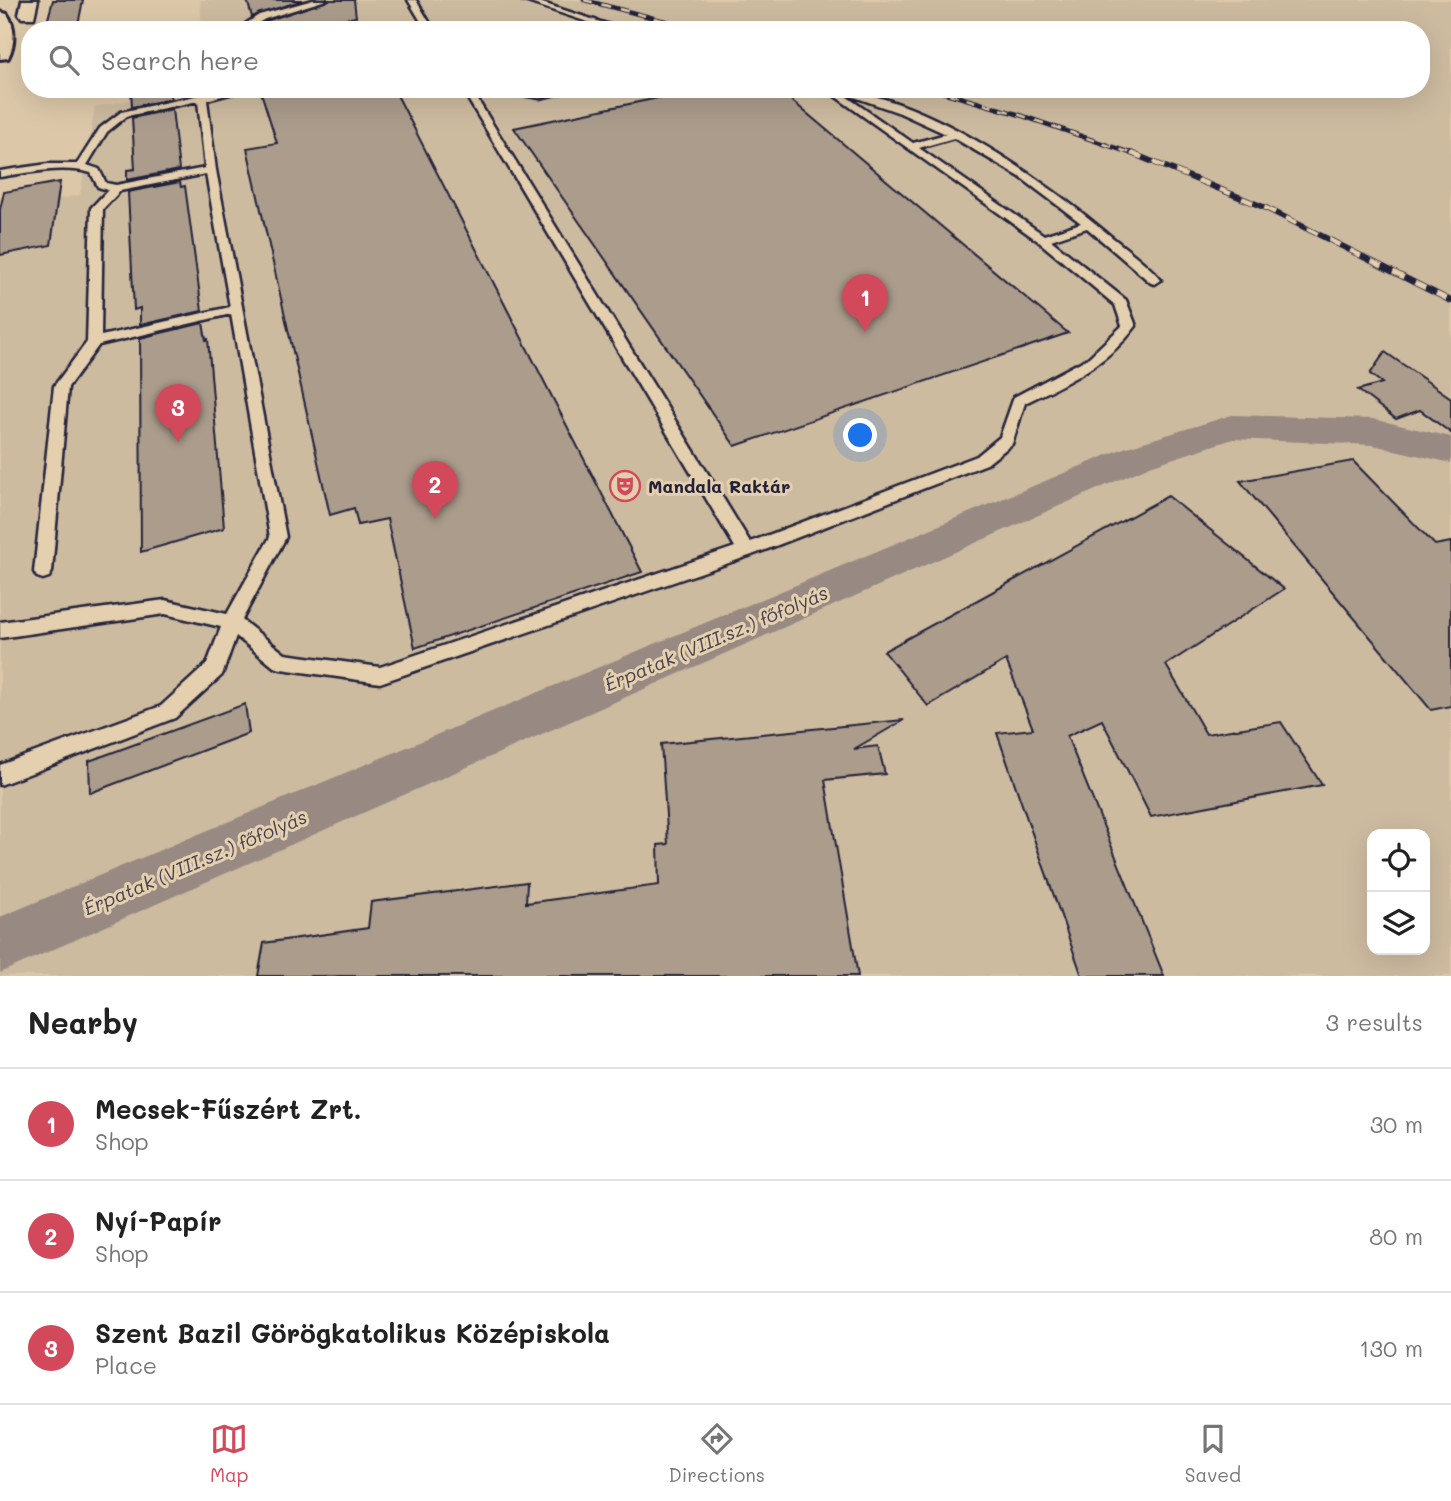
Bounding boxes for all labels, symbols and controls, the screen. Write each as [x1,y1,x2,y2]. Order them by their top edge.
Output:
search box [21,21,1430,98]
icon: search [45,41,83,79]
text: Search here [101,43,259,77]
pin: 1 [842,274,888,332]
pin: 3 [155,384,201,442]
your location [843,418,877,452]
pin: 2 [412,461,458,519]
theatre icon: Mandala Raktár [608,469,642,503]
place label: Mandala Raktár [648,474,790,498]
water label: Érpatak (VIII.sz.) főfolyás [600,580,832,696]
water label: Érpatak (VIII.sz.) főfolyás [79,804,311,920]
map controls [1367,829,1430,955]
button: locate [1367,829,1430,892]
button: layers [1367,892,1430,955]
text: Nearby [28,1002,138,1042]
text: 3 results [1326,1007,1423,1037]
text: Mecsek-Fűszért Zrt. [95,1092,362,1126]
text: 1 [46,1109,56,1139]
text: 30 m [1370,1109,1423,1139]
text: Shop [95,1126,149,1156]
text: Nyí-Papír [95,1204,222,1238]
text: 2 [45,1221,57,1251]
text: 80 m [1369,1221,1423,1251]
text: Shop [95,1238,149,1268]
text: Szent Bazil Görögkatolikus Középiskola [95,1316,610,1350]
text: 3 [44,1333,58,1363]
text: 130 m [1359,1333,1423,1363]
text: Place [95,1350,157,1380]
tab: Map [210,1420,249,1487]
tab: Directions [668,1420,765,1487]
tab: Saved [1185,1420,1241,1487]

